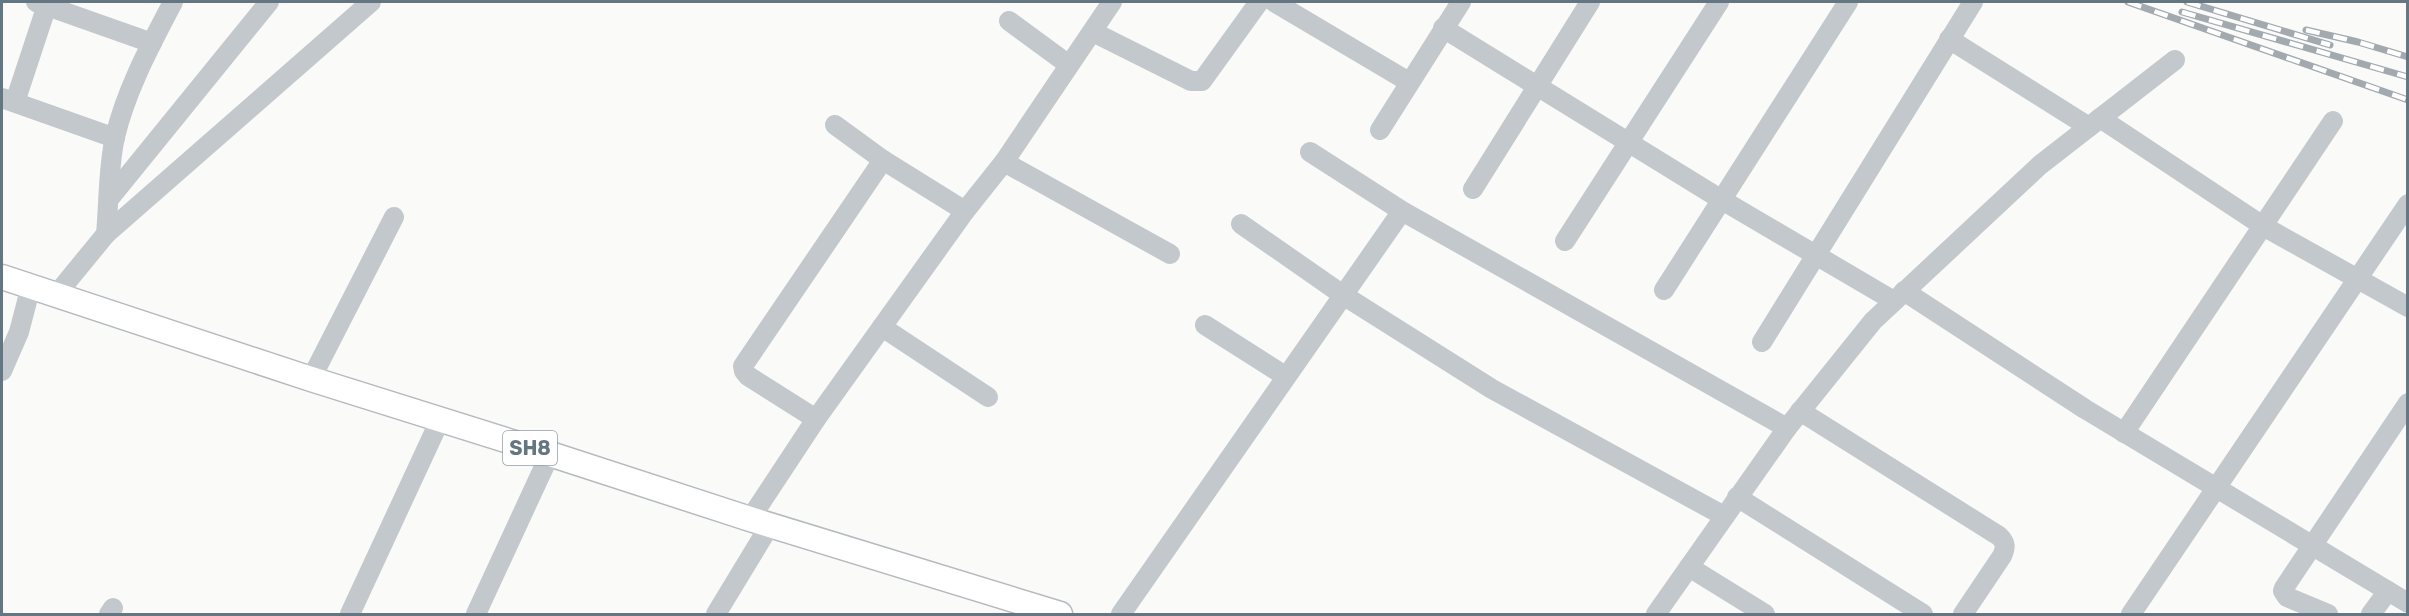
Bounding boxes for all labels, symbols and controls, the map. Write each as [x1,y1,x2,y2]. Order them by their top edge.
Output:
road number: SH8 [503,431,557,465]

